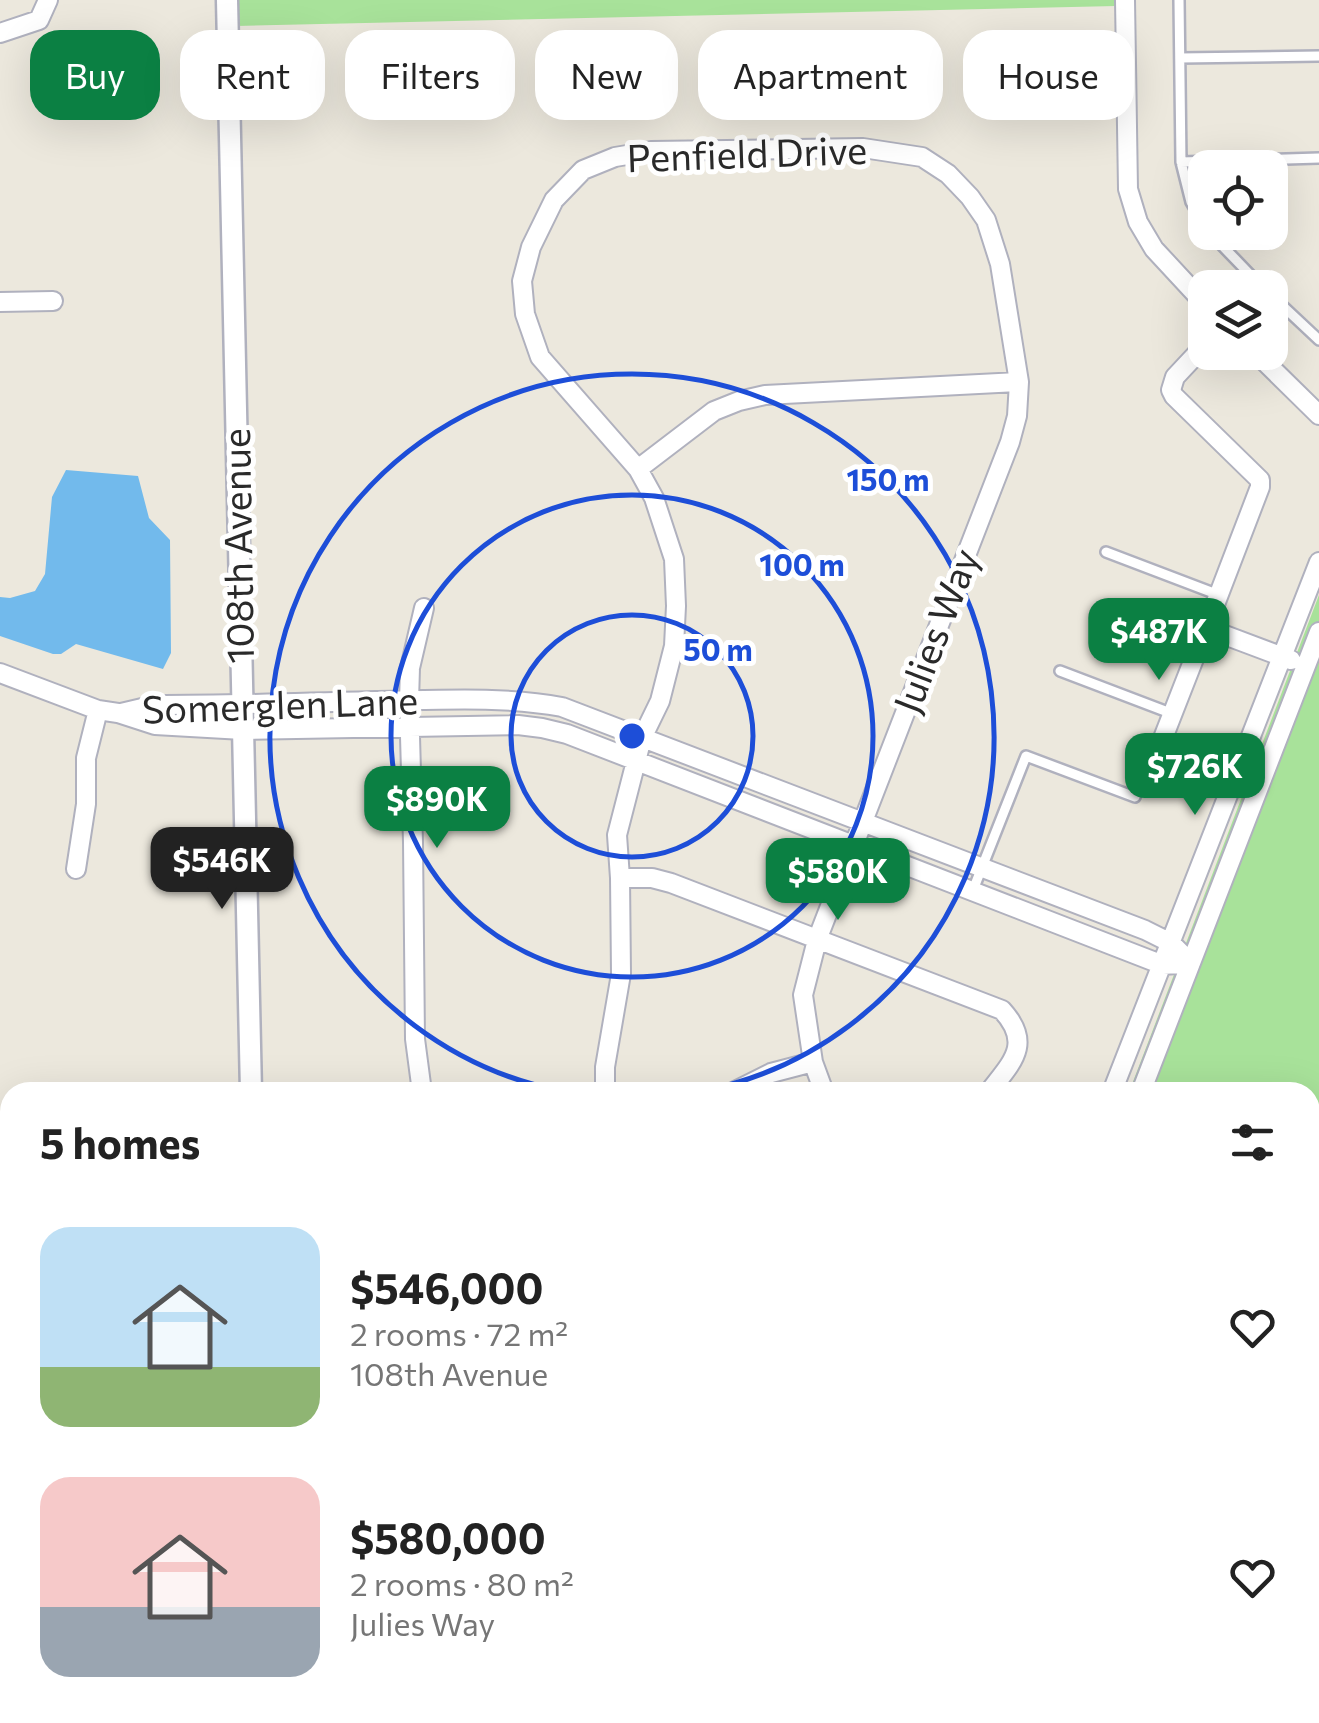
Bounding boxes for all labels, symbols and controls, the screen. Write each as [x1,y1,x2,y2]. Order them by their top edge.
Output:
chip: Buy [30,30,160,120]
chip: Rent [180,30,325,120]
chip: Filters [345,30,515,120]
chip: New [535,30,678,120]
chip: Apartment [698,30,943,120]
chip: House [963,30,1134,120]
street label: Penfield Drive [626,125,868,180]
map controls [1188,150,1288,370]
button: locate [1188,150,1288,250]
button: layers [1188,270,1288,370]
street label: 108th Avenue [211,428,262,664]
text: 150 m [847,460,929,497]
street label: Julies Way [882,541,987,719]
text: 100 m [759,545,845,582]
pin: $487K [1089,598,1229,683]
text: $487K [1110,610,1208,650]
text: 50 m [683,630,753,667]
street label: Somerglen Lane [141,675,419,732]
centre of rings [614,718,650,754]
pin: $726K [1125,733,1265,818]
text: $726K [1147,745,1243,785]
pin: $890K [367,766,507,851]
text: $890K [386,778,488,818]
pin: $546K [152,827,292,912]
pin: $580K [768,838,908,923]
text: $546K [173,839,271,879]
text: $580K [788,850,888,890]
icon: filters [1225,1115,1280,1170]
text: 5 homes [40,1116,200,1168]
text: $546,000 [350,1261,543,1313]
icon: home [120,1267,240,1387]
icon: heart [1225,1300,1280,1355]
text: 2 rooms · 72 m² [350,1313,568,1353]
text: 108th Avenue [350,1353,548,1393]
text: $580,000 [350,1511,546,1563]
icon: home [120,1517,240,1637]
icon: heart [1225,1550,1280,1605]
text: 2 rooms · 80 m² [350,1563,574,1603]
text: Julies Way [350,1603,495,1643]

